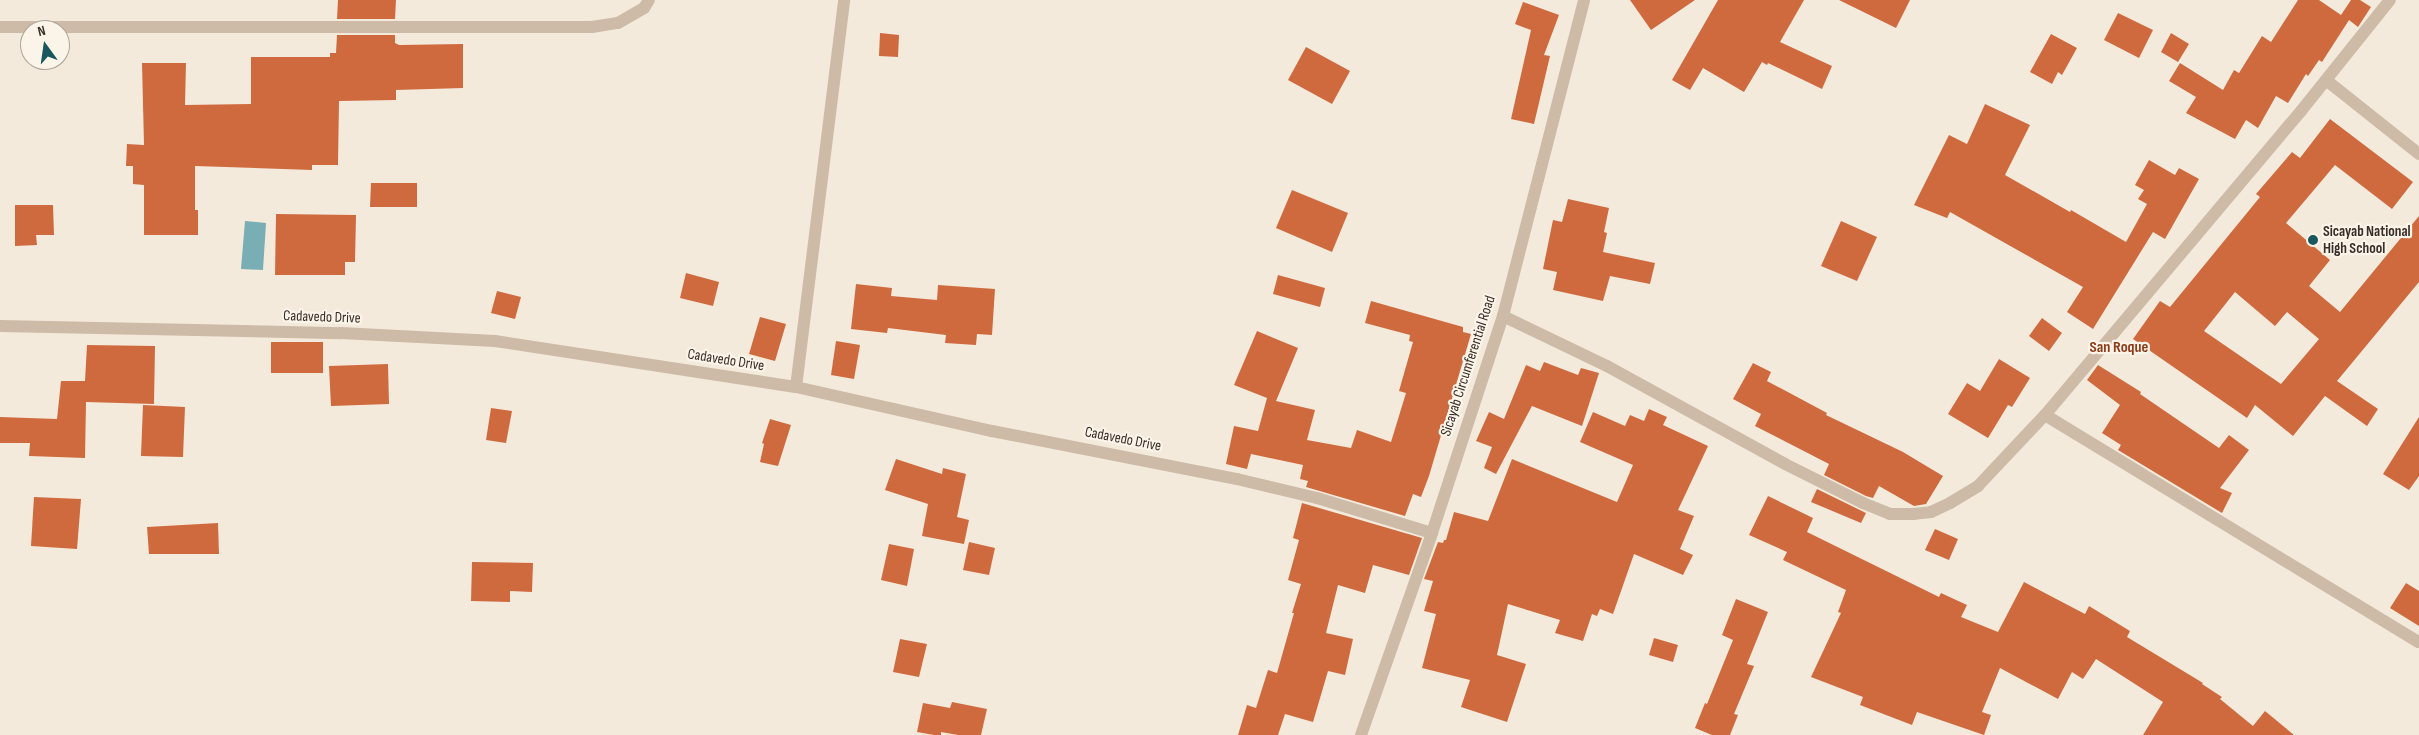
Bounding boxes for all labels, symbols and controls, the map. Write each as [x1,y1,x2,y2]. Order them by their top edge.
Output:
north arrow [20,20,70,70]
text: N [36,22,47,40]
place label: Sicayab National High School [2323,222,2411,257]
marker: Sicayab National High School [2307,234,2319,246]
street label: Sicayab Circumferential Road [1437,293,1499,439]
street label: Cadavedo Drive [283,307,361,327]
district label: San Roque [2090,338,2148,358]
street label: Cadavedo Drive [686,345,766,375]
street label: Cadavedo Drive [1083,423,1163,455]

